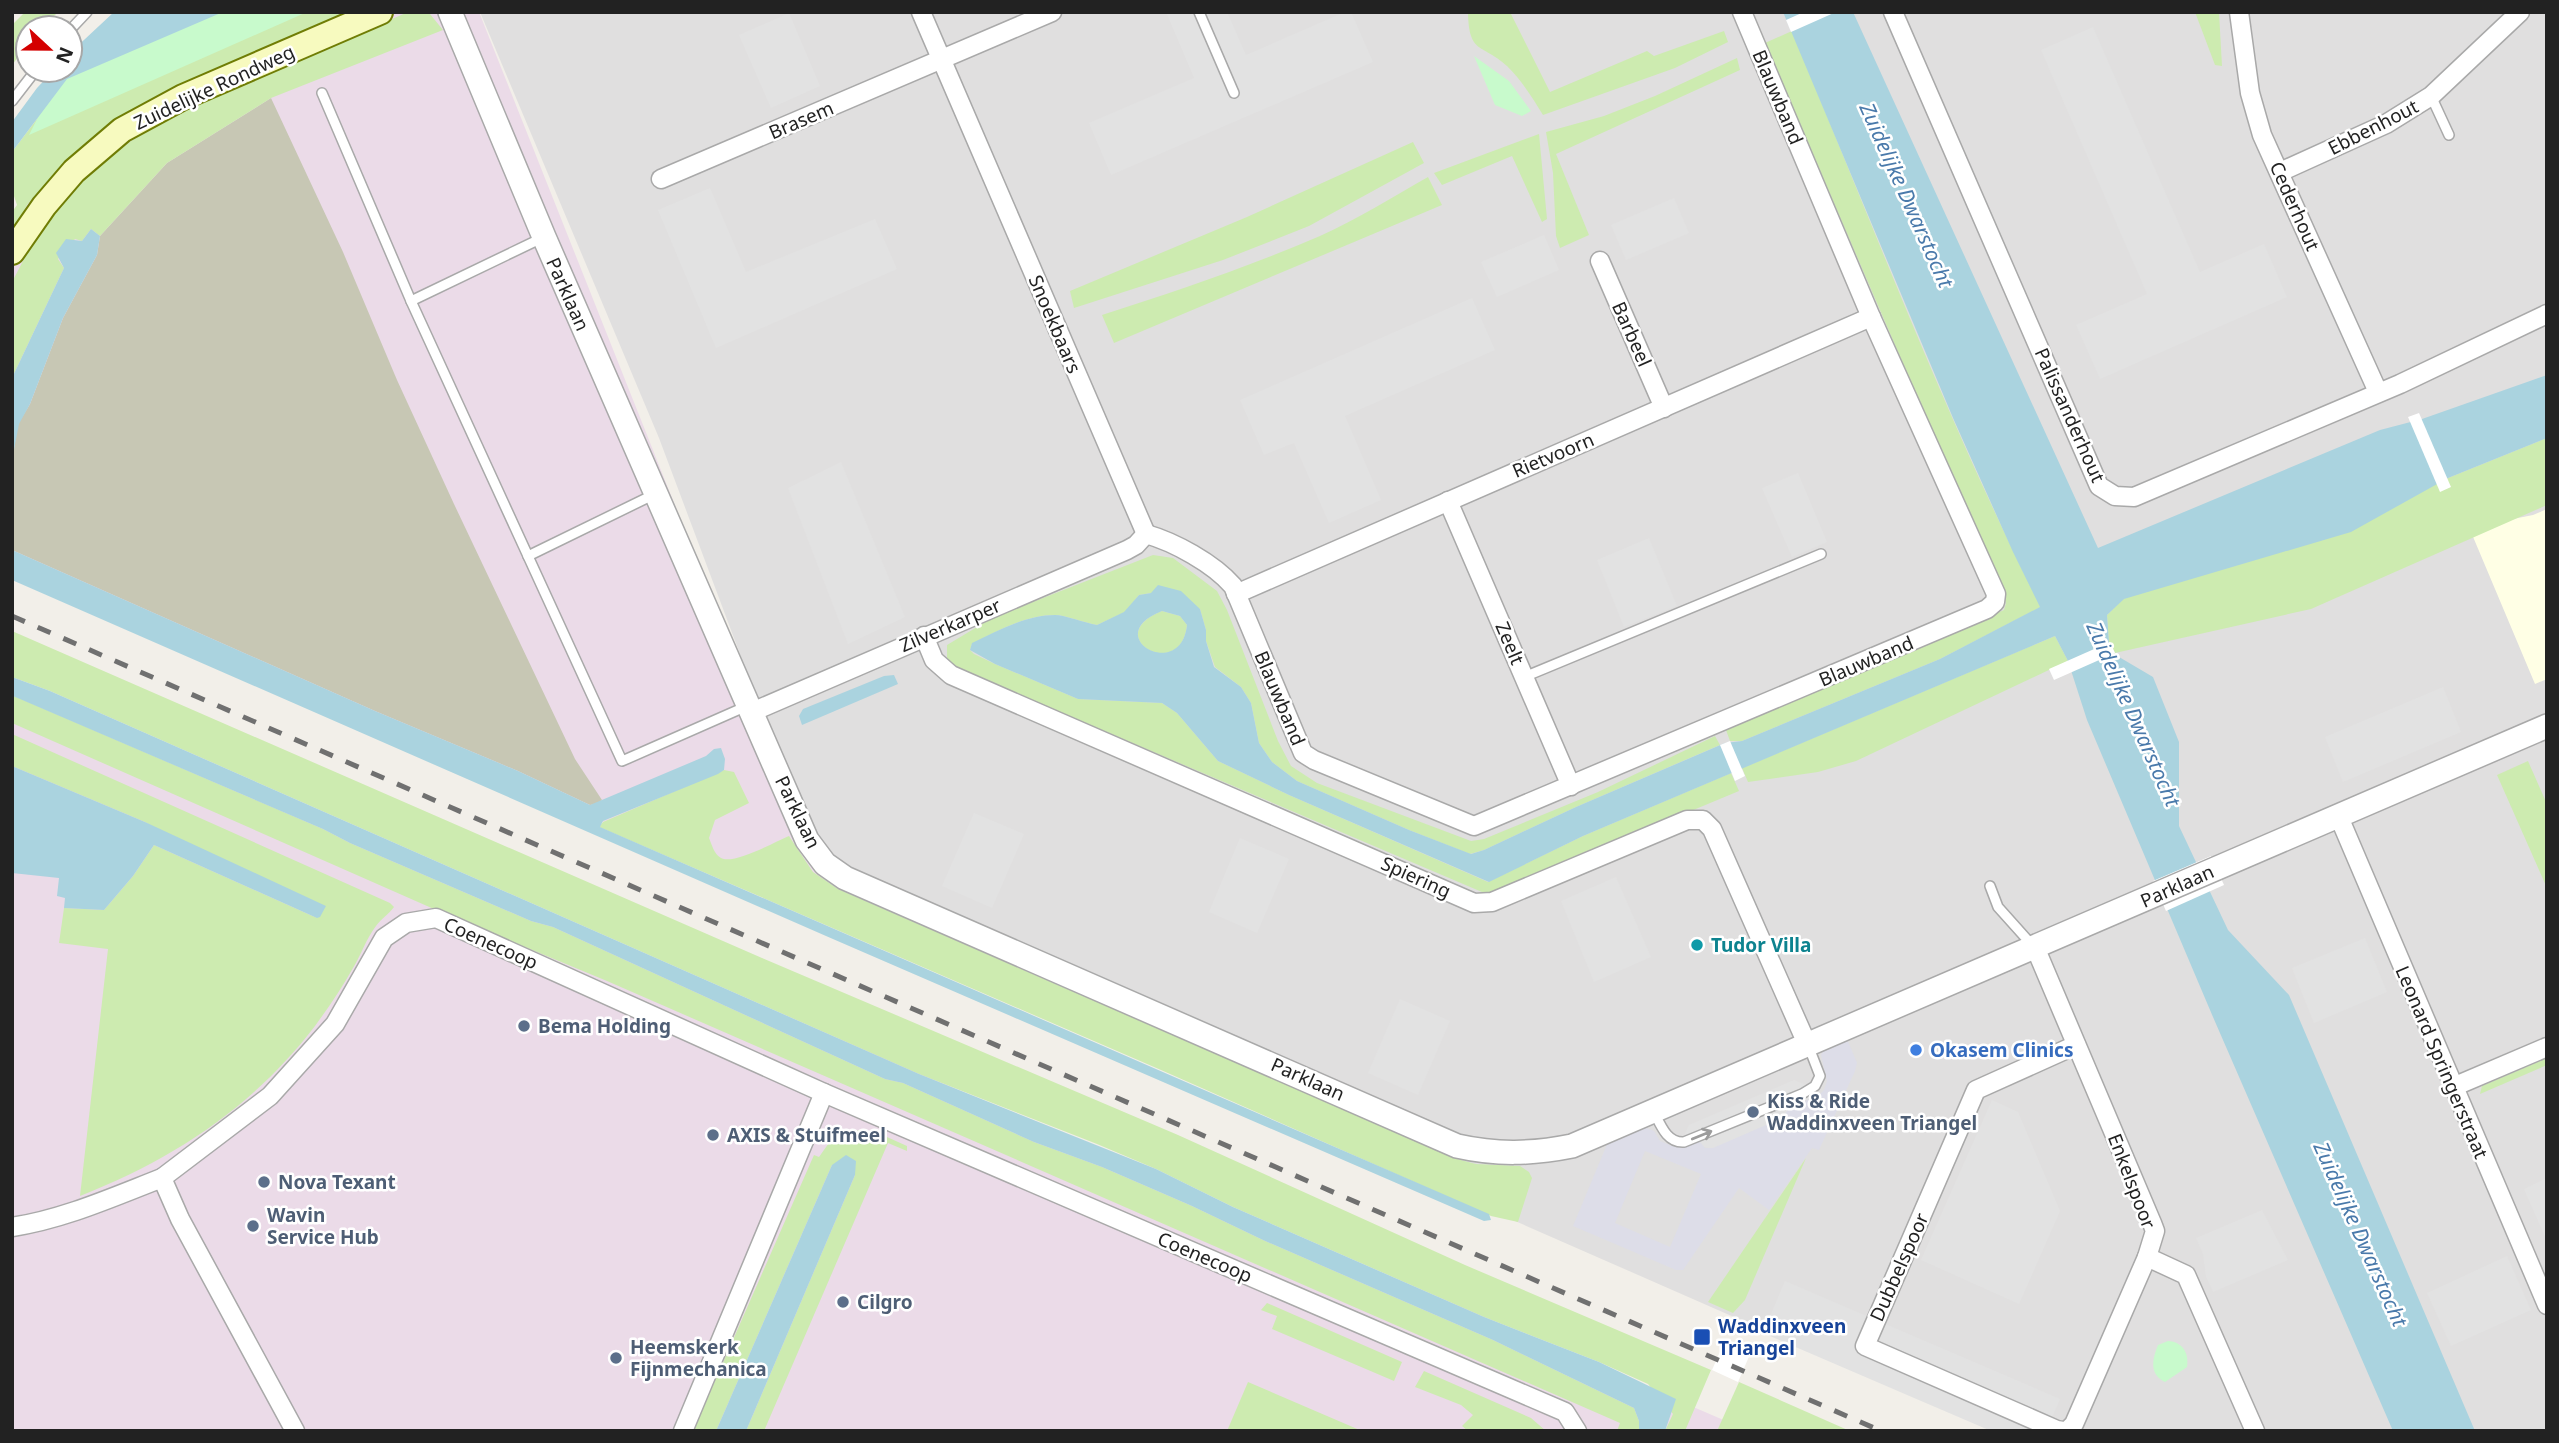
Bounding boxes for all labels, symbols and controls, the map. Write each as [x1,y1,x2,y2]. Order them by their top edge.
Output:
north arrow [14,14,84,84]
street label: Zuidelijke Rondweg [129,38,299,136]
text: N [50,43,80,67]
street label: Blauwband [1746,46,1810,148]
street label: Ebbenhout [2323,93,2423,161]
street label: Brasem [765,95,837,145]
water label: Zuidelijke Dwarstocht [1853,97,1961,293]
street label: Cederhout [2264,157,2326,255]
street label: Parklaan [540,253,596,335]
street label: Snoekbaars [1023,271,1087,377]
street label: Barbeel [1606,297,1658,371]
street label: Palissanderhout [2029,344,2111,486]
street label: Rietvoorn [1508,426,1598,484]
street label: Zilverkarper [895,592,1005,658]
water label: Zuidelijke Dwarstocht [2080,616,2188,812]
street label: Zeelt [1489,618,1531,668]
street label: Blauwband [1815,629,1917,693]
street label: Blauwband [1248,647,1312,749]
street label: Parklaan [769,771,827,853]
street label: Spiering [1377,850,1455,904]
street label: Parklaan [2136,858,2218,914]
street label: Coenecoop [440,911,542,975]
place label: Tudor Villa [1711,932,1811,958]
marker: Tudor Villa [1689,937,1705,953]
street label: Leonard Springerstraat [2390,962,2494,1163]
place label: Bema Holding [538,1013,671,1039]
marker: Bema Holding [516,1018,532,1034]
place label: Okasem Clinics [1930,1037,2073,1063]
marker: Okasem Clinics [1908,1042,1924,1058]
street label: Parklaan [1267,1051,1349,1107]
place label: Kiss & Ride Waddinxveen Triangel [1767,1088,1977,1136]
marker: Kiss & Ride Waddinxveen Triangel [1745,1104,1761,1120]
place label: AXIS & Stuifmeel [727,1122,886,1148]
marker: AXIS & Stuifmeel [705,1127,721,1143]
one-way arrow [1691,1127,1713,1140]
street label: Enkelspoor [2102,1130,2162,1232]
water label: Zuidelijke Dwarstocht [2307,1136,2415,1332]
place label: Nova Texant [278,1169,396,1195]
marker: Nova Texant [256,1174,272,1190]
place label: Wavin Service Hub [267,1202,379,1250]
street label: Dubbelspoor [1863,1208,1935,1325]
marker: Wavin Service Hub [245,1218,261,1234]
street label: Coenecoop [1154,1225,1256,1289]
place label: Cilgro [857,1289,913,1315]
marker: Cilgro [835,1294,851,1310]
place label: Waddinxveen Triangel [1718,1313,1846,1361]
marker: Waddinxveen Triangel [1692,1327,1712,1347]
place label: Heemskerk Fijnmechanica [630,1334,767,1382]
marker: Heemskerk Fijnmechanica [608,1350,624,1366]

